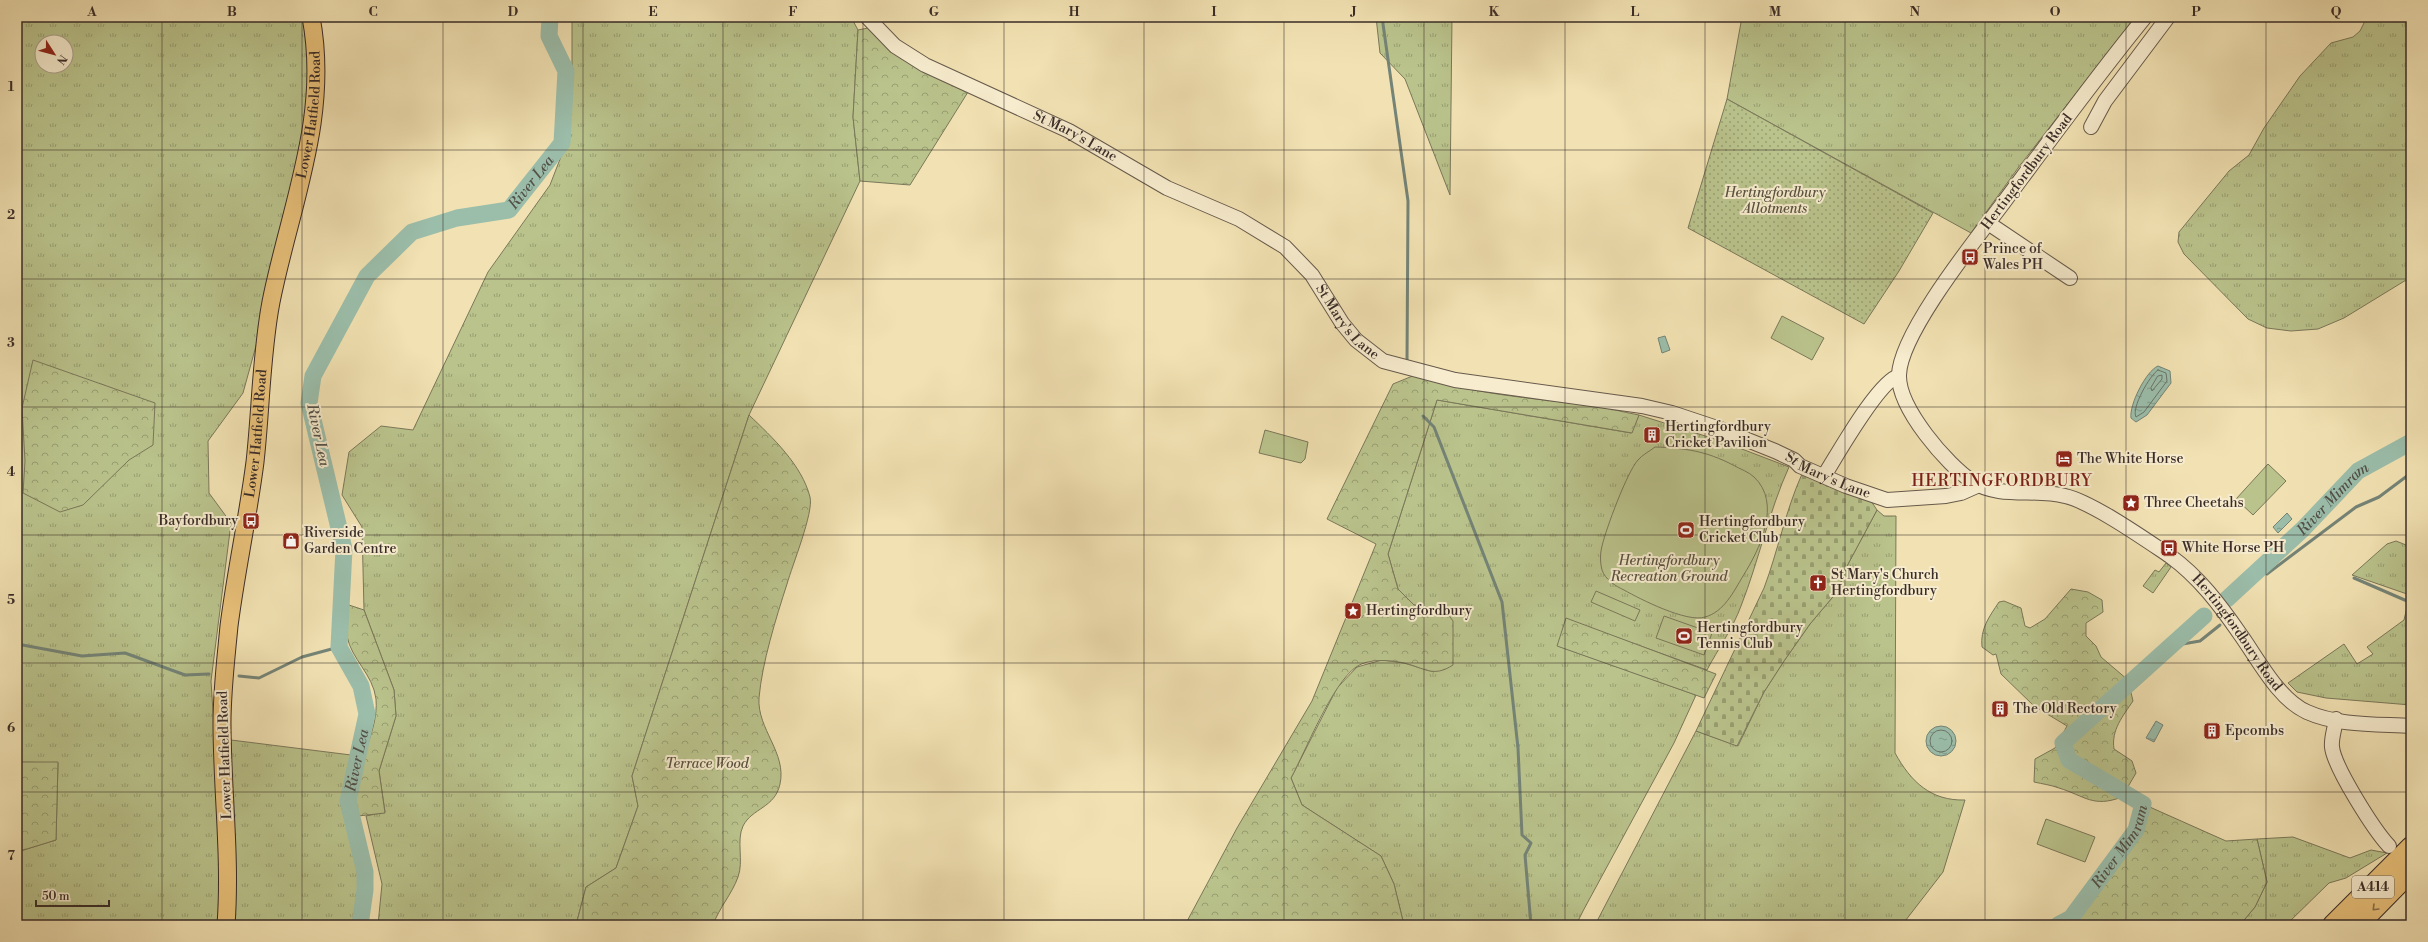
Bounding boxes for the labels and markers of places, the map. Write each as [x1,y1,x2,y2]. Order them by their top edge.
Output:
place label: Prince of Wales PH [1982,240,2044,274]
bus stop icon: Prince of Wales PH [1960,247,1980,267]
place label: Hertingfordbury Cricket Pavilion [1665,418,1771,452]
building icon: Hertingfordbury Cricket Pavilion [1642,425,1662,445]
hotel icon: The White Horse [2054,449,2074,469]
place label: The White Horse [2077,450,2184,468]
place icon: Three Cheetahs [2121,493,2141,513]
place label: Three Cheetahs [2144,494,2244,512]
bus stop icon: Bayfordbury [241,511,261,531]
place label: Bayfordbury [158,512,238,530]
place label: Hertingfordbury Cricket Club [1699,513,1805,547]
sports icon: Hertingfordbury Cricket Club [1676,520,1696,540]
place label: Riverside Garden Centre [304,524,397,558]
shop icon: Riverside Garden Centre [281,531,301,551]
bus stop icon: White Horse PH [2159,538,2179,558]
place label: White Horse PH [2181,539,2285,557]
place label: St Mary's Church Hertingfordbury [1831,566,1940,600]
church icon: St Mary's Church Hertingfordbury [1808,573,1828,593]
place icon: Hertingfordbury [1343,601,1363,621]
place label: Hertingfordbury [1366,602,1472,620]
place label: Hertingfordbury Tennis Club [1697,619,1803,653]
sports icon: Hertingfordbury Tennis Club [1674,626,1694,646]
building icon: The Old Rectory [1990,699,2010,719]
place label: The Old Rectory [2013,700,2117,718]
building icon: Epcombs [2202,721,2222,741]
place label: Epcombs [2225,722,2284,740]

